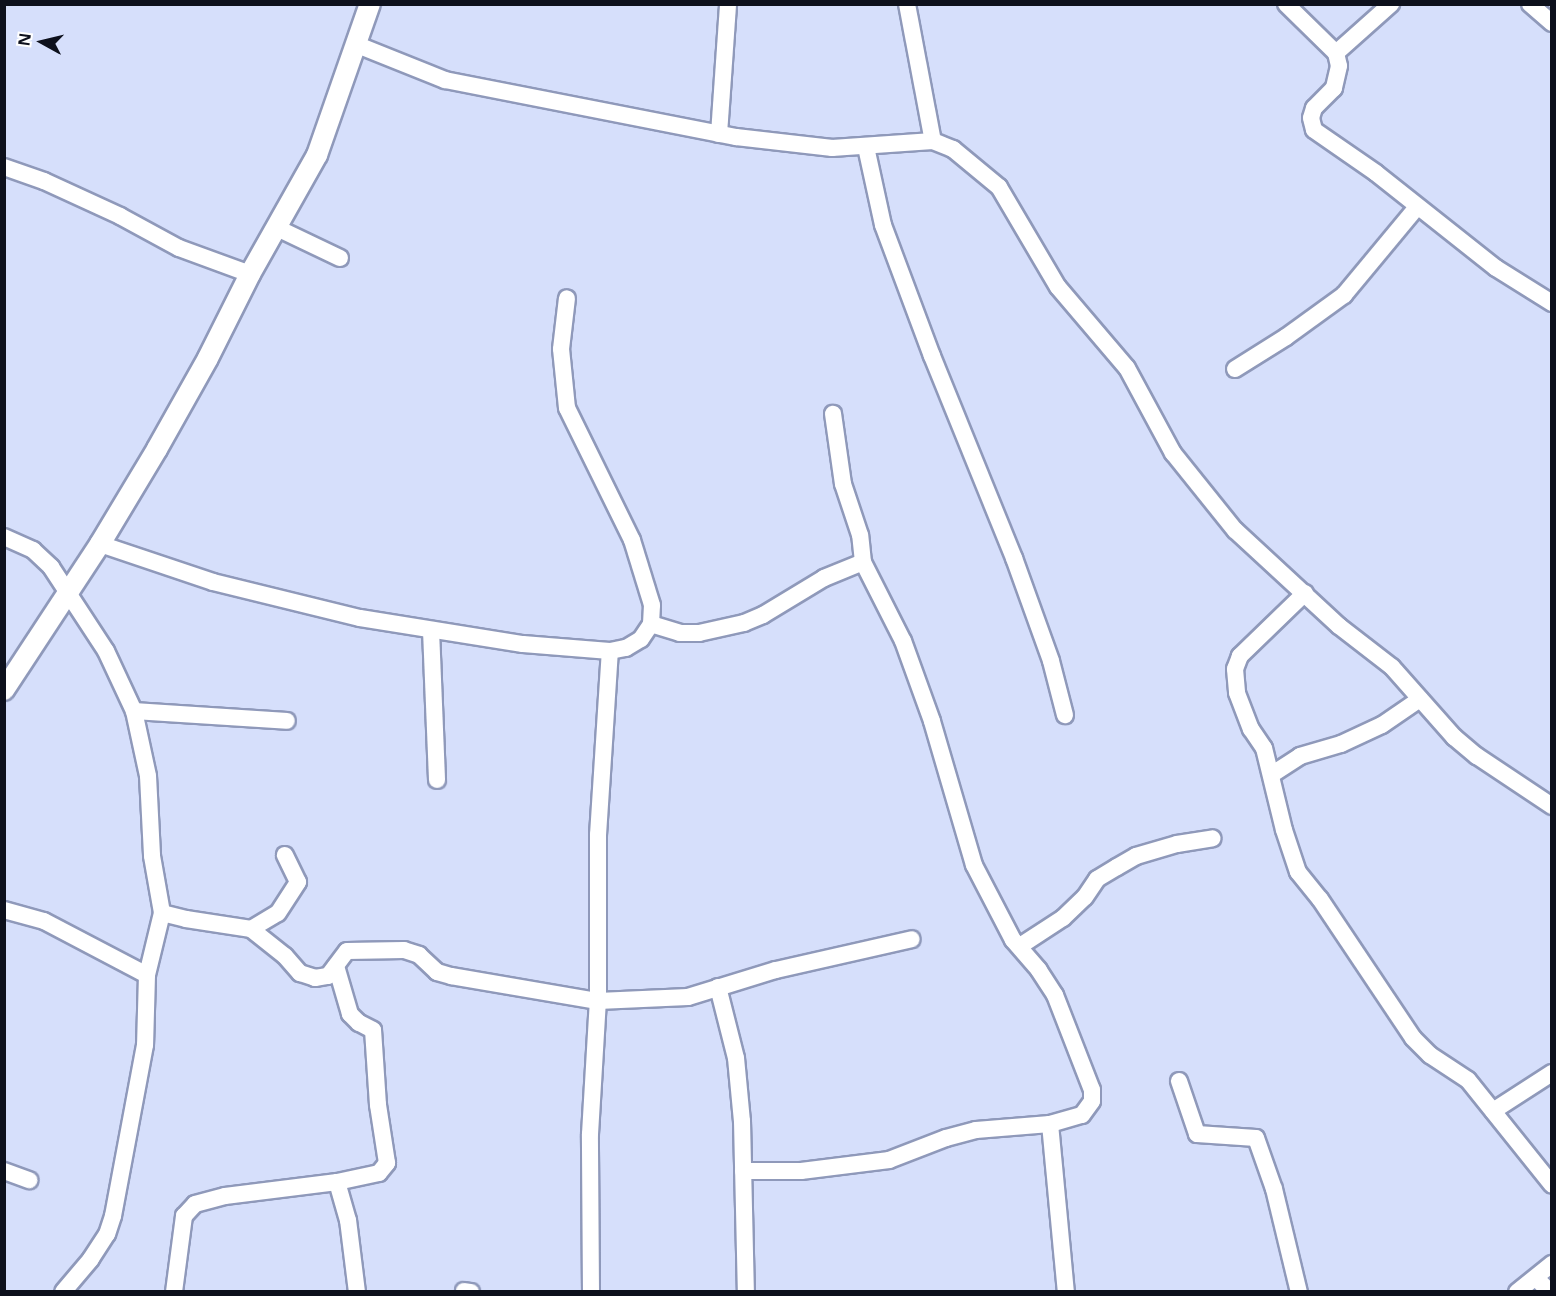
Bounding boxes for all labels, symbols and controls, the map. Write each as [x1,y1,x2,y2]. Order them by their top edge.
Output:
north arrow [12,12,72,72]
text: N [12,32,36,47]

